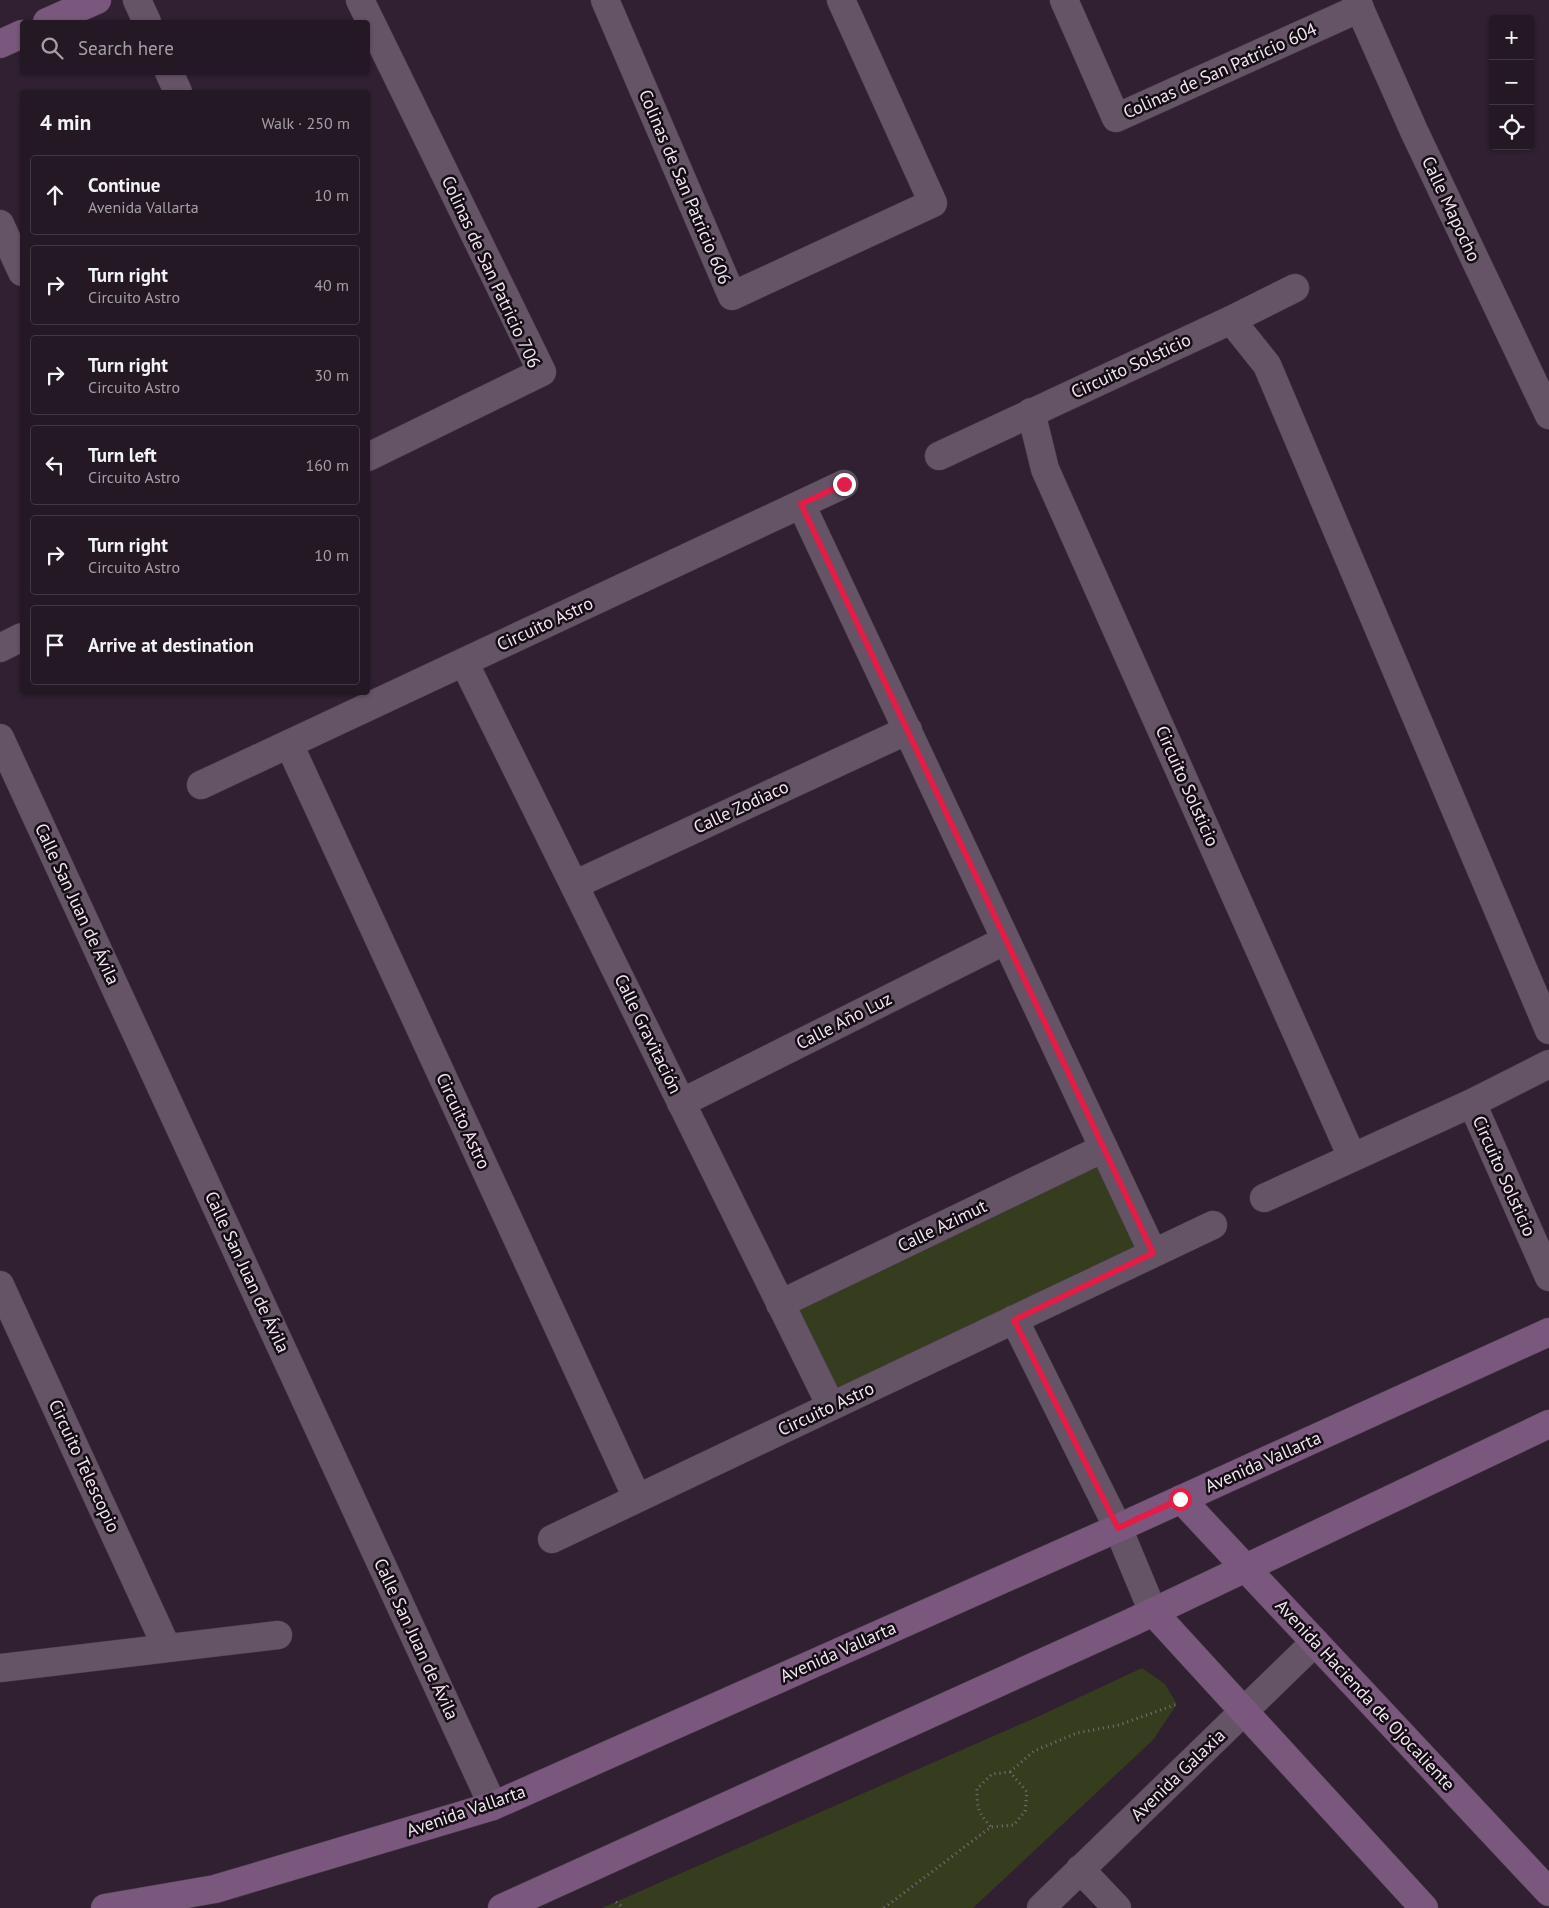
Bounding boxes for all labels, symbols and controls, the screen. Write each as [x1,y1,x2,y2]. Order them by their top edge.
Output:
map controls [1489,15,1534,150]
button: + [1489,15,1534,60]
street label: Colinas de San Patricio 604 [1119,17,1320,124]
search box [20,20,370,75]
icon: search [38,34,66,62]
text: Search here [78,36,174,60]
button: − [1489,60,1534,105]
street label: Colinas de San Patricio 606 [634,86,737,288]
button: locate [1489,105,1534,150]
text: 4 min [40,109,91,136]
text: Walk · 250 m [261,113,350,133]
street label: Calle Mapocho [1417,152,1486,265]
street label: Colinas de San Patricio 706 [437,172,546,372]
text: Continue [88,173,160,197]
icon: ahead [41,181,69,209]
text: 10 m [314,185,349,205]
text: Avenida Vallarta [88,197,199,217]
text: Turn right [88,263,168,287]
icon: right [41,271,69,299]
text: 40 m [314,275,349,295]
text: Circuito Astro [88,287,180,307]
street label: Circuito Solsticio [1067,328,1194,403]
text: Turn right [88,353,168,377]
icon: right [41,361,69,389]
text: 30 m [314,365,349,385]
text: Circuito Astro [88,377,180,397]
text: Turn left [88,443,157,467]
icon: left [41,451,69,479]
text: 160 m [306,455,349,475]
text: Circuito Astro [88,467,180,487]
route end [833,473,856,496]
text: Turn right [88,533,168,557]
icon: right [41,541,69,569]
text: 10 m [314,545,349,565]
text: Circuito Astro [88,557,180,577]
street label: Circuito Astro [493,591,597,656]
icon: arrive [41,631,69,659]
text: Arrive at destination [88,633,254,657]
street label: Circuito Solsticio [1151,722,1224,850]
street label: Calle Zodiaco [690,775,792,839]
street label: Calle San Juan de Ávila [30,819,125,988]
street label: Calle Gravitación [610,970,687,1097]
street label: Calle Año Luz [792,987,895,1054]
street label: Circuito Astro [431,1069,496,1173]
street label: Circuito Solsticio [1468,1112,1541,1240]
street label: Calle San Juan de Ávila [200,1187,295,1356]
street label: Calle Azimut [893,1194,990,1257]
street label: Circuito Astro [774,1376,878,1441]
street label: Circuito Telescopio [44,1396,125,1536]
street label: Avenida Vallarta [1201,1426,1324,1497]
route start [1169,1488,1192,1511]
street label: Calle San Juan de Ávila [369,1554,464,1723]
street label: Avenida Hacienda de Ojocaliente [1270,1594,1460,1795]
street label: Avenida Vallarta [776,1616,899,1687]
street label: Avenida Galaxia [1126,1724,1230,1826]
street label: Avenida Vallarta [403,1779,528,1842]

